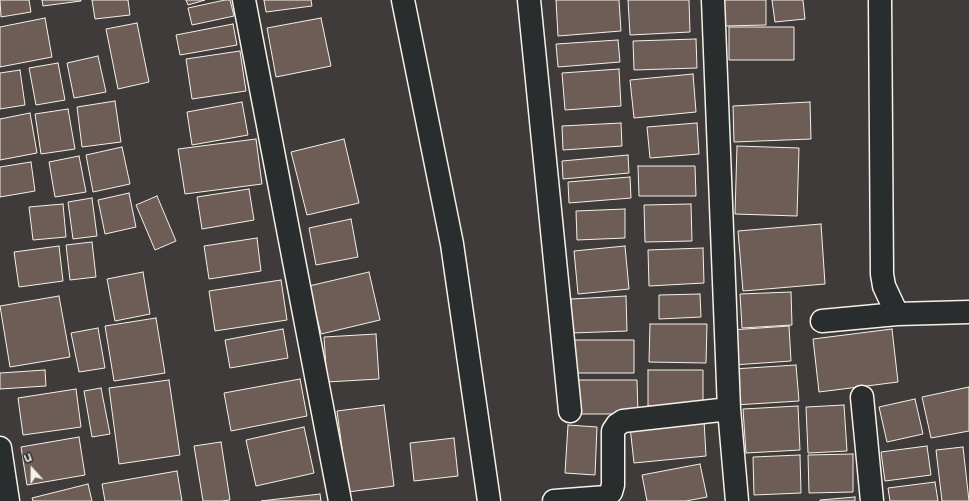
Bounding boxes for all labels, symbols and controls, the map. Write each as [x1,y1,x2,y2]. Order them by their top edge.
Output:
north arrow [12,449,52,489]
text: U [21,449,34,466]

